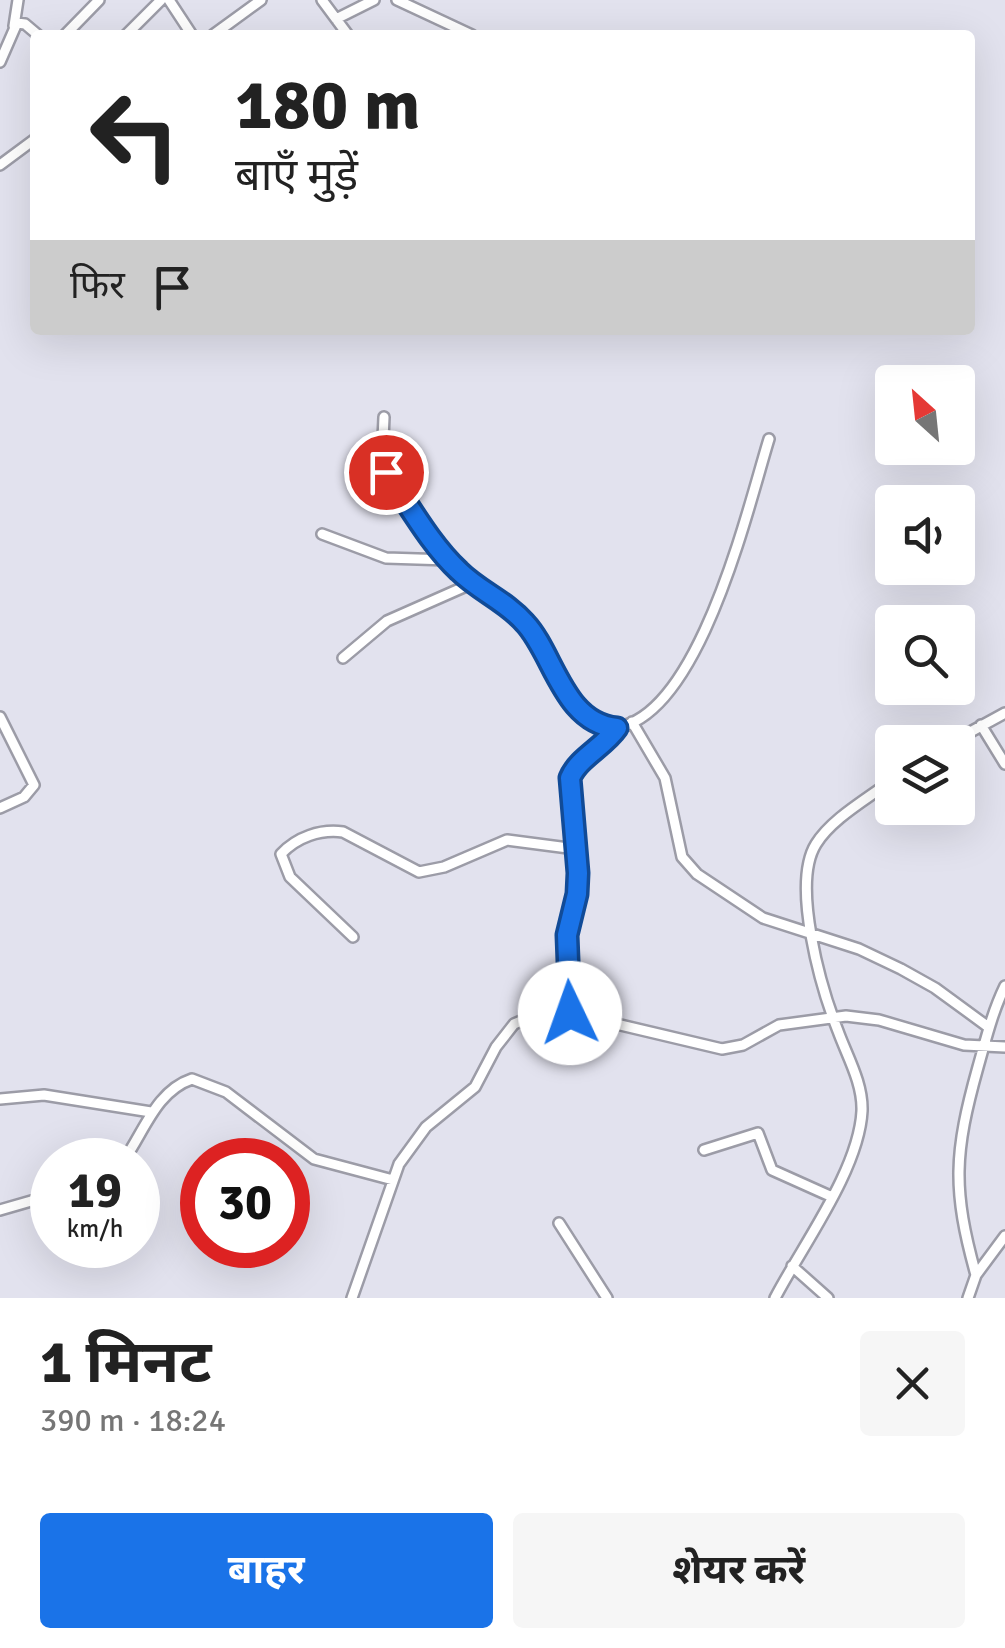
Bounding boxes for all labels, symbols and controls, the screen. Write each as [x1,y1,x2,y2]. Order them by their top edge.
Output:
text: 180 m [235,62,420,148]
icon: left [70,70,200,200]
text: बाएँ मुड़ें [235,148,358,203]
icon: arrive [145,260,200,315]
text: फिर [70,262,125,309]
north arrow [875,365,975,465]
map controls [875,365,975,825]
pin [344,430,429,515]
icon: arrive [359,445,414,500]
button: sound [875,485,975,585]
button: search [875,605,975,705]
button: layers [875,725,975,825]
position arrow [518,961,622,1065]
speed limit sign: 30 [180,1138,310,1268]
text: 19 [68,1160,122,1222]
text: km/h [67,1213,123,1244]
text: 1 मिनट [40,1326,212,1400]
button: close [860,1331,965,1436]
text: 390 m · 18:24 [40,1401,226,1440]
button: बाहर [40,1513,493,1628]
button: शेयर करें [513,1513,965,1628]

